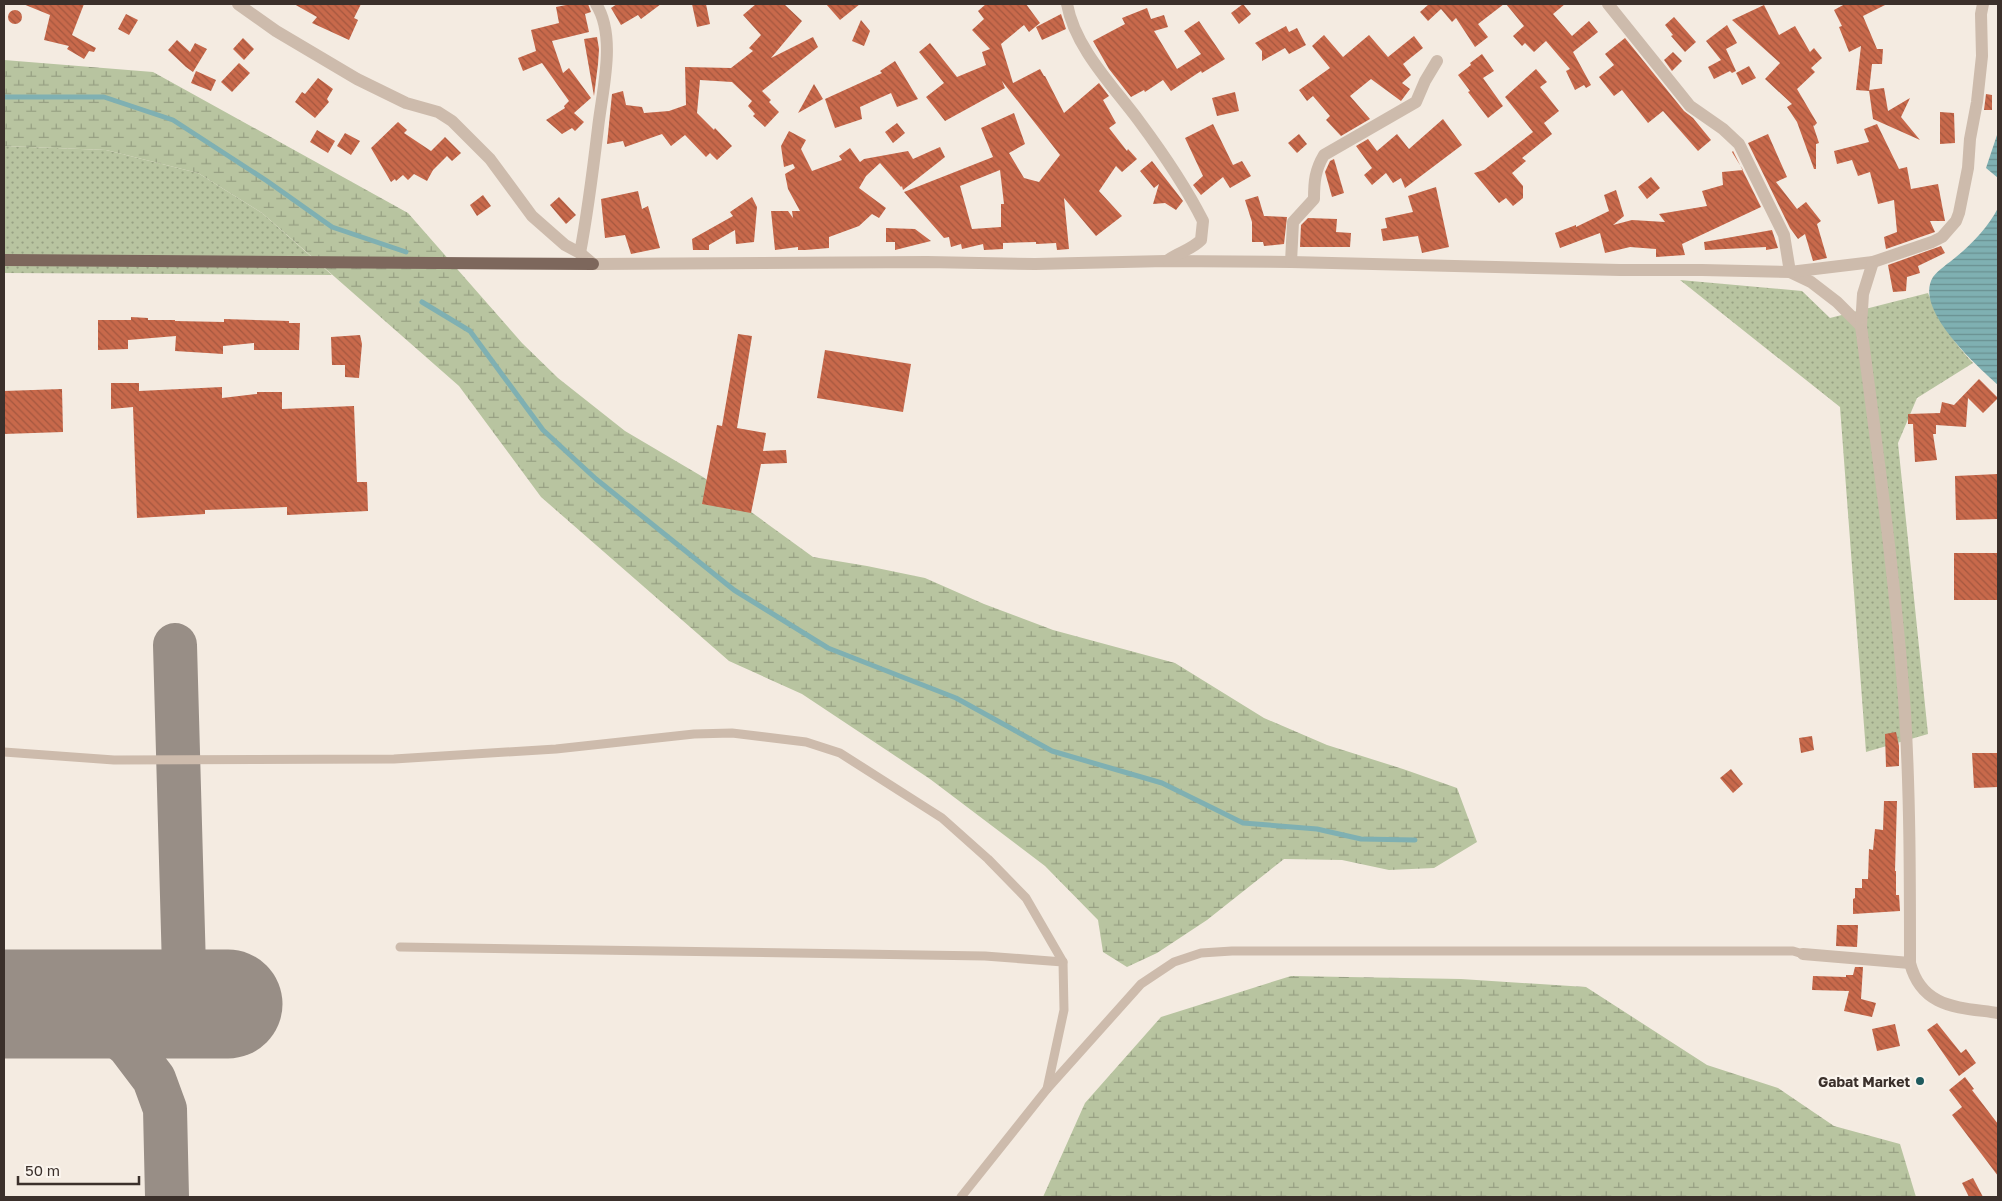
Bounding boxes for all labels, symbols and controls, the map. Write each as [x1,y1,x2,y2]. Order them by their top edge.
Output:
place label: Gabat Market [1818,1073,1910,1090]
marker: Gabat Market [1914,1075,1926,1087]
scale bar [18,1154,139,1186]
text: 50 m [25,1161,60,1179]

